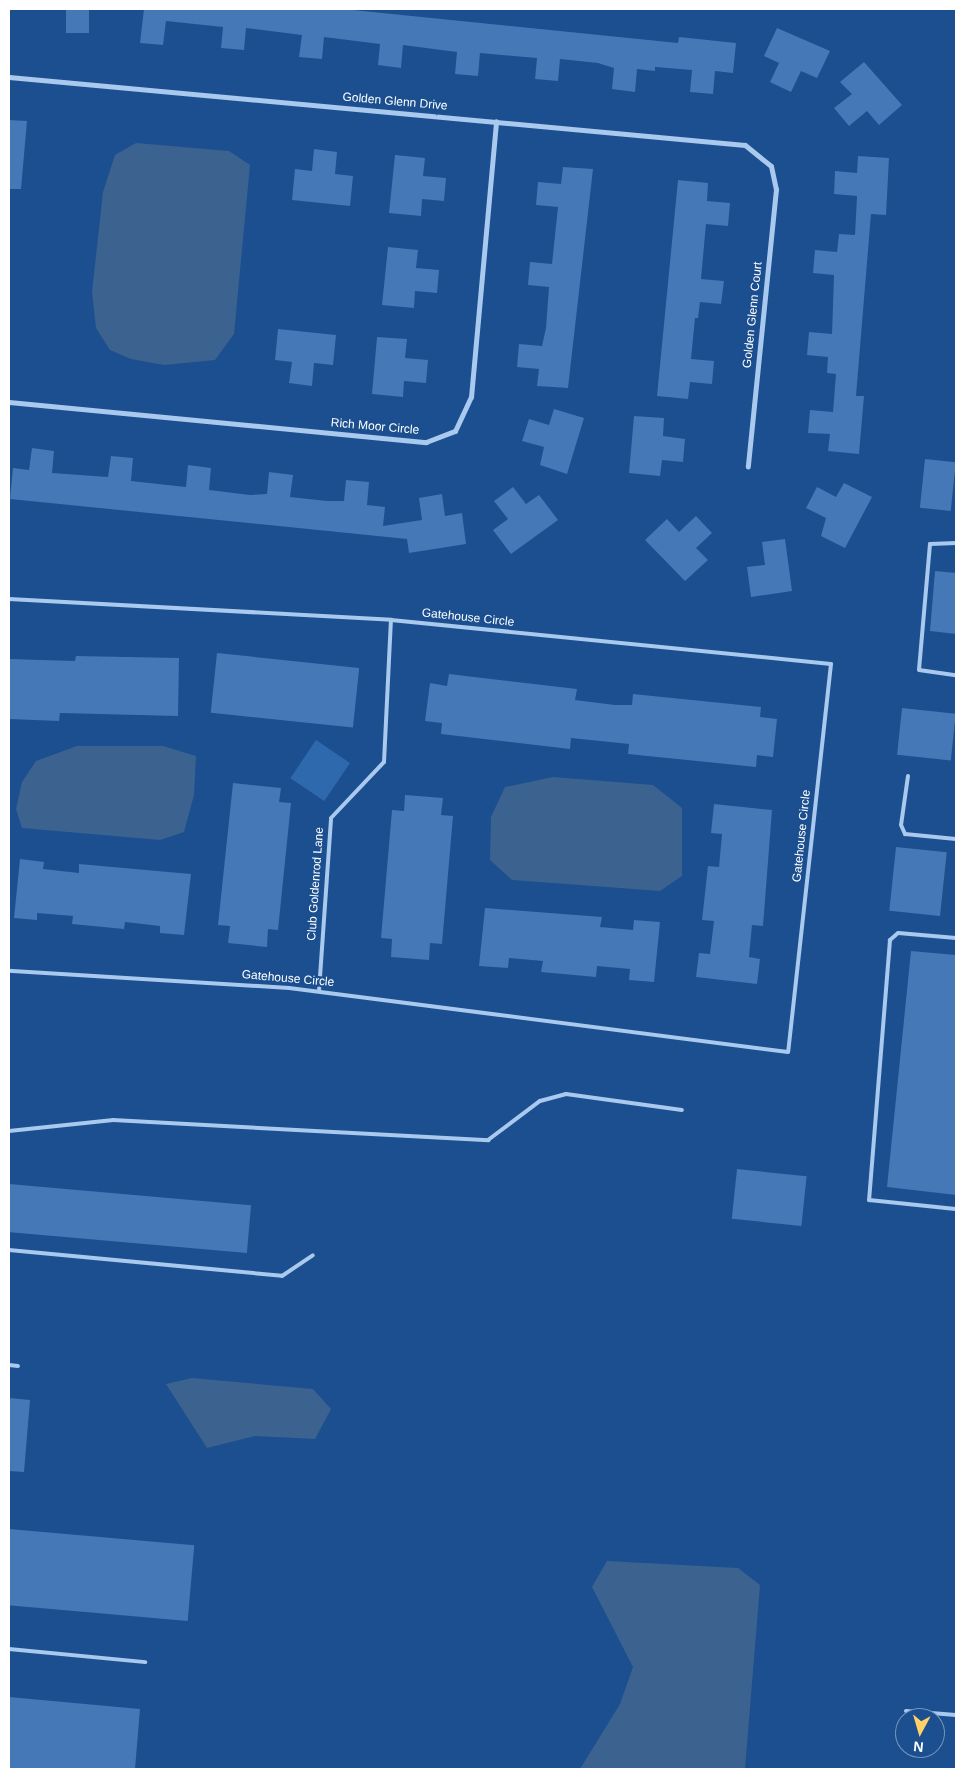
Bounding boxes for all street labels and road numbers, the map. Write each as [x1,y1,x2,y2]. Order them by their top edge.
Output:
street label: Golden Glenn Drive [342,90,448,114]
street label: Golden Glenn Court [740,261,766,369]
street label: Rich Moor Circle [330,416,420,438]
street label: Gatehouse Circle [421,606,515,630]
street label: Gatehouse Circle [790,789,814,883]
street label: Club Goldenrod Lane [305,827,327,941]
street label: Gatehouse Circle [241,968,335,990]

